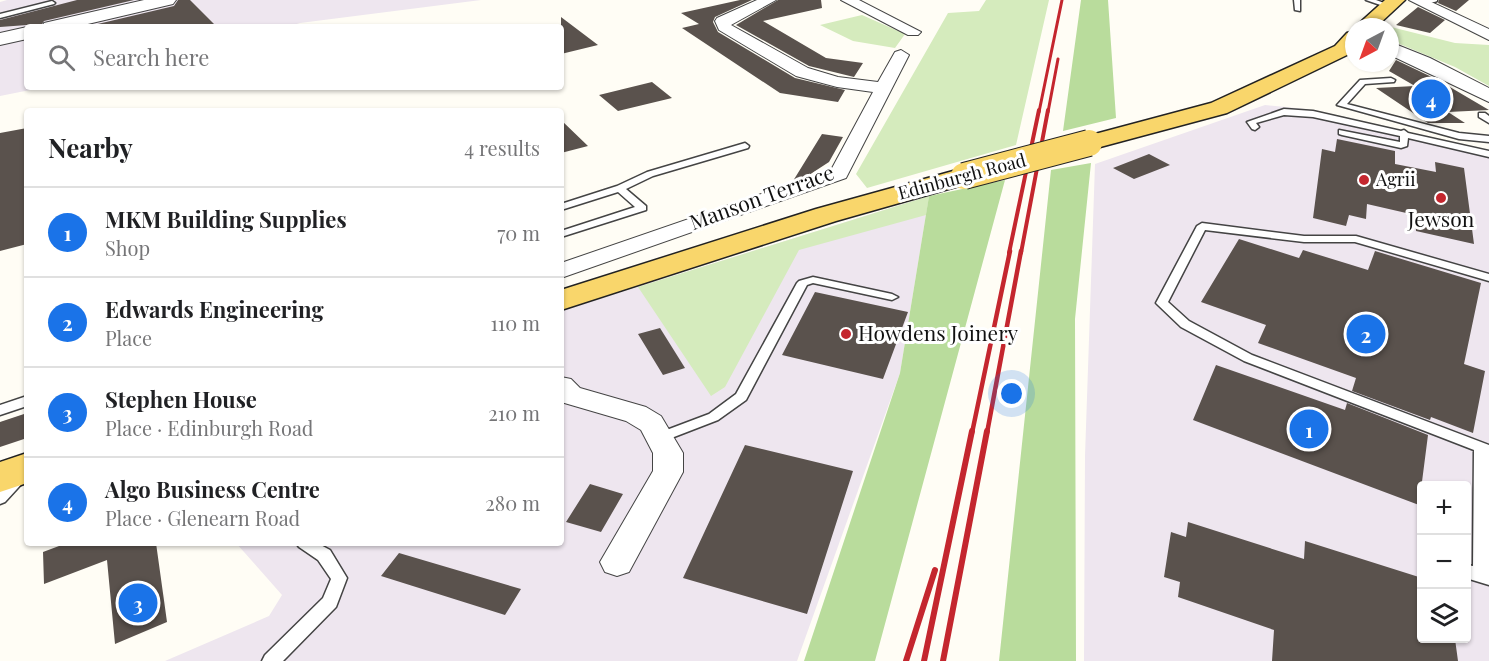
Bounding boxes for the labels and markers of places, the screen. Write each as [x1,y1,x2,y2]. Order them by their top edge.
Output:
pin: 4 [1412,76,1450,122]
place label: Agrii [1375,167,1415,191]
marker: Agrii [1357,173,1371,187]
marker: Jewson [1434,191,1448,205]
place label: Jewson [1407,204,1475,232]
pin: 2 [1346,312,1386,356]
place label: Howdens Joinery [858,318,1018,346]
marker: Howdens Joinery [839,327,853,341]
pin: 1 [1290,406,1328,452]
pin: 3 [118,580,158,626]

